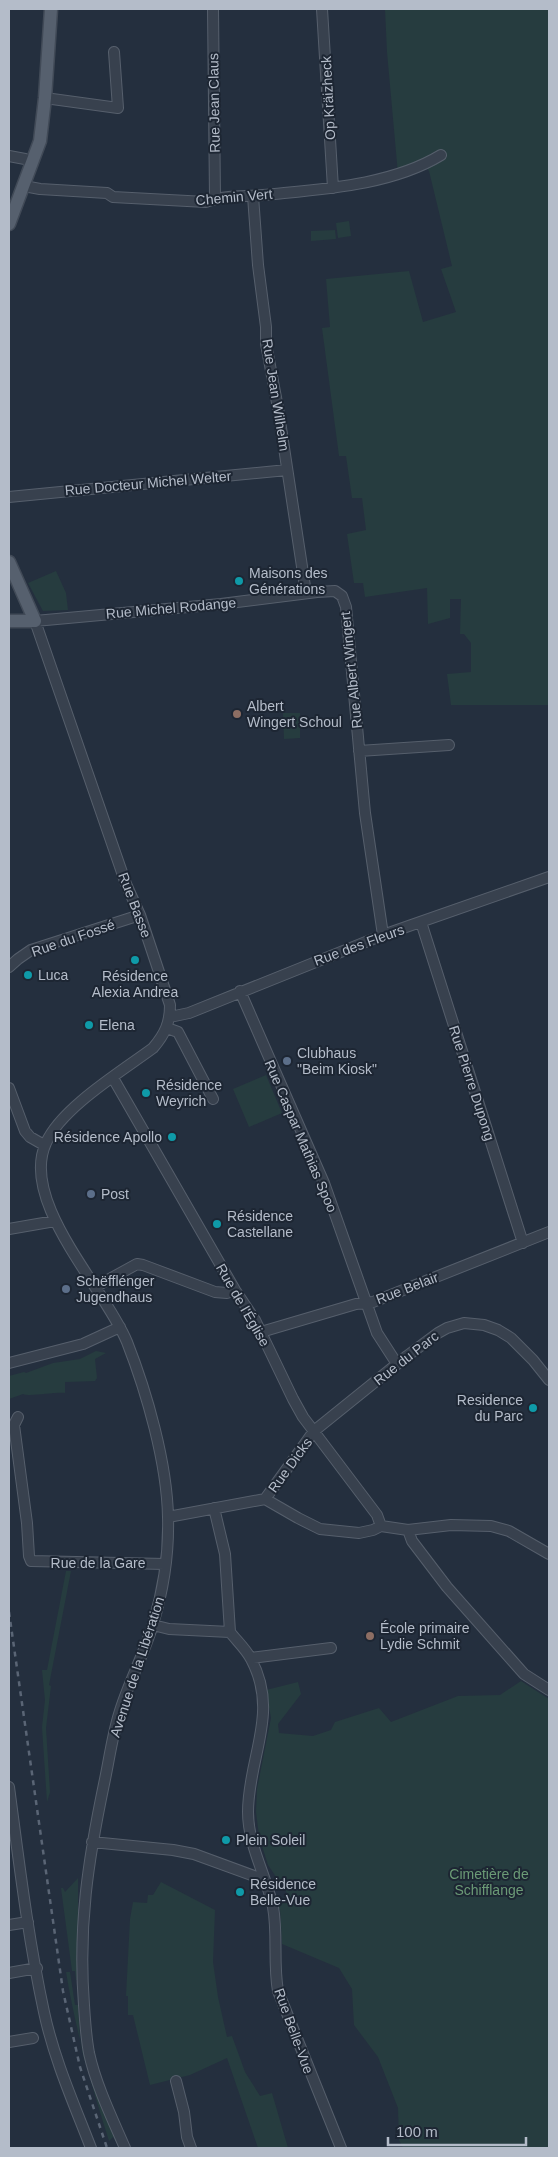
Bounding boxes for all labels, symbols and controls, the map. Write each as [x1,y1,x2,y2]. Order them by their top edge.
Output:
street label: Rue Jean Claus [205,53,223,153]
street label: Op Kräizheck [318,55,338,140]
street label: Chemin Vert [195,186,273,208]
street label: Rue Jean Wilhelm [259,338,293,452]
street label: Rue Docteur Michel Welter [64,468,232,498]
place label: Maisons des Générations [249,565,328,597]
marker: Maisons des Générations [233,575,245,587]
street label: Rue Michel Rodange [105,594,237,622]
street label: Rue Albert Wingert [337,611,365,729]
place label: Albert Wingert Schoul [247,698,342,730]
marker: Albert Wingert Schoul [231,708,243,720]
street label: Rue Basse [115,870,155,940]
street label: Rue du Fossé [29,916,117,960]
street label: Rue des Fleurs [312,921,406,969]
marker: Résidence Alexia Andrea [129,954,141,966]
place label: Luca [38,967,69,983]
place label: Résidence Alexia Andrea [92,968,178,1000]
marker: Luca [22,969,34,981]
place label: Elena [99,1017,135,1033]
marker: Elena [83,1019,95,1031]
street label: Rue Pierre Dupong [446,1024,498,1142]
place label: Clubhaus "Beim Kiosk" [297,1045,377,1077]
marker: Clubhaus "Beim Kiosk" [281,1055,293,1067]
street label: Rue Caspar Mathias Spoo [262,1057,341,1215]
place label: Résidence Weyrich [156,1077,222,1109]
marker: Résidence Weyrich [140,1087,152,1099]
place label: Résidence Apollo [54,1129,162,1145]
marker: Résidence Apollo [166,1131,178,1143]
place label: Post [101,1186,129,1202]
marker: Post [85,1188,97,1200]
place label: Résidence Castellane [227,1208,293,1240]
marker: Résidence Castellane [211,1218,223,1230]
street label: Rue de l'Église [213,1261,273,1349]
street label: Rue Belair [374,1269,441,1307]
place label: Schëfflénger Jugendhaus [76,1273,155,1305]
marker: Schëfflénger Jugendhaus [60,1283,72,1295]
street label: Rue du Parc [370,1328,442,1388]
place label: Residence du Parc [457,1392,523,1424]
marker: Residence du Parc [527,1402,539,1414]
street label: Rue Dicks [265,1434,315,1496]
street label: Rue de la Gare [51,1555,146,1571]
street label: Avenue de la Libération [107,1595,167,1739]
place label: École primaire Lydie Schmit [380,1620,470,1652]
marker: École primaire Lydie Schmit [364,1630,376,1642]
place label: Plein Soleil [236,1832,305,1848]
marker: Plein Soleil [220,1834,232,1846]
park label: Cimetière de Schifflange [449,1866,529,1898]
place label: Résidence Belle-Vue [250,1876,316,1908]
marker: Résidence Belle-Vue [234,1886,246,1898]
street label: Rue Belle-Vue [271,1986,317,2076]
scale bar [388,2114,526,2146]
text: 100 m [396,2123,438,2140]

